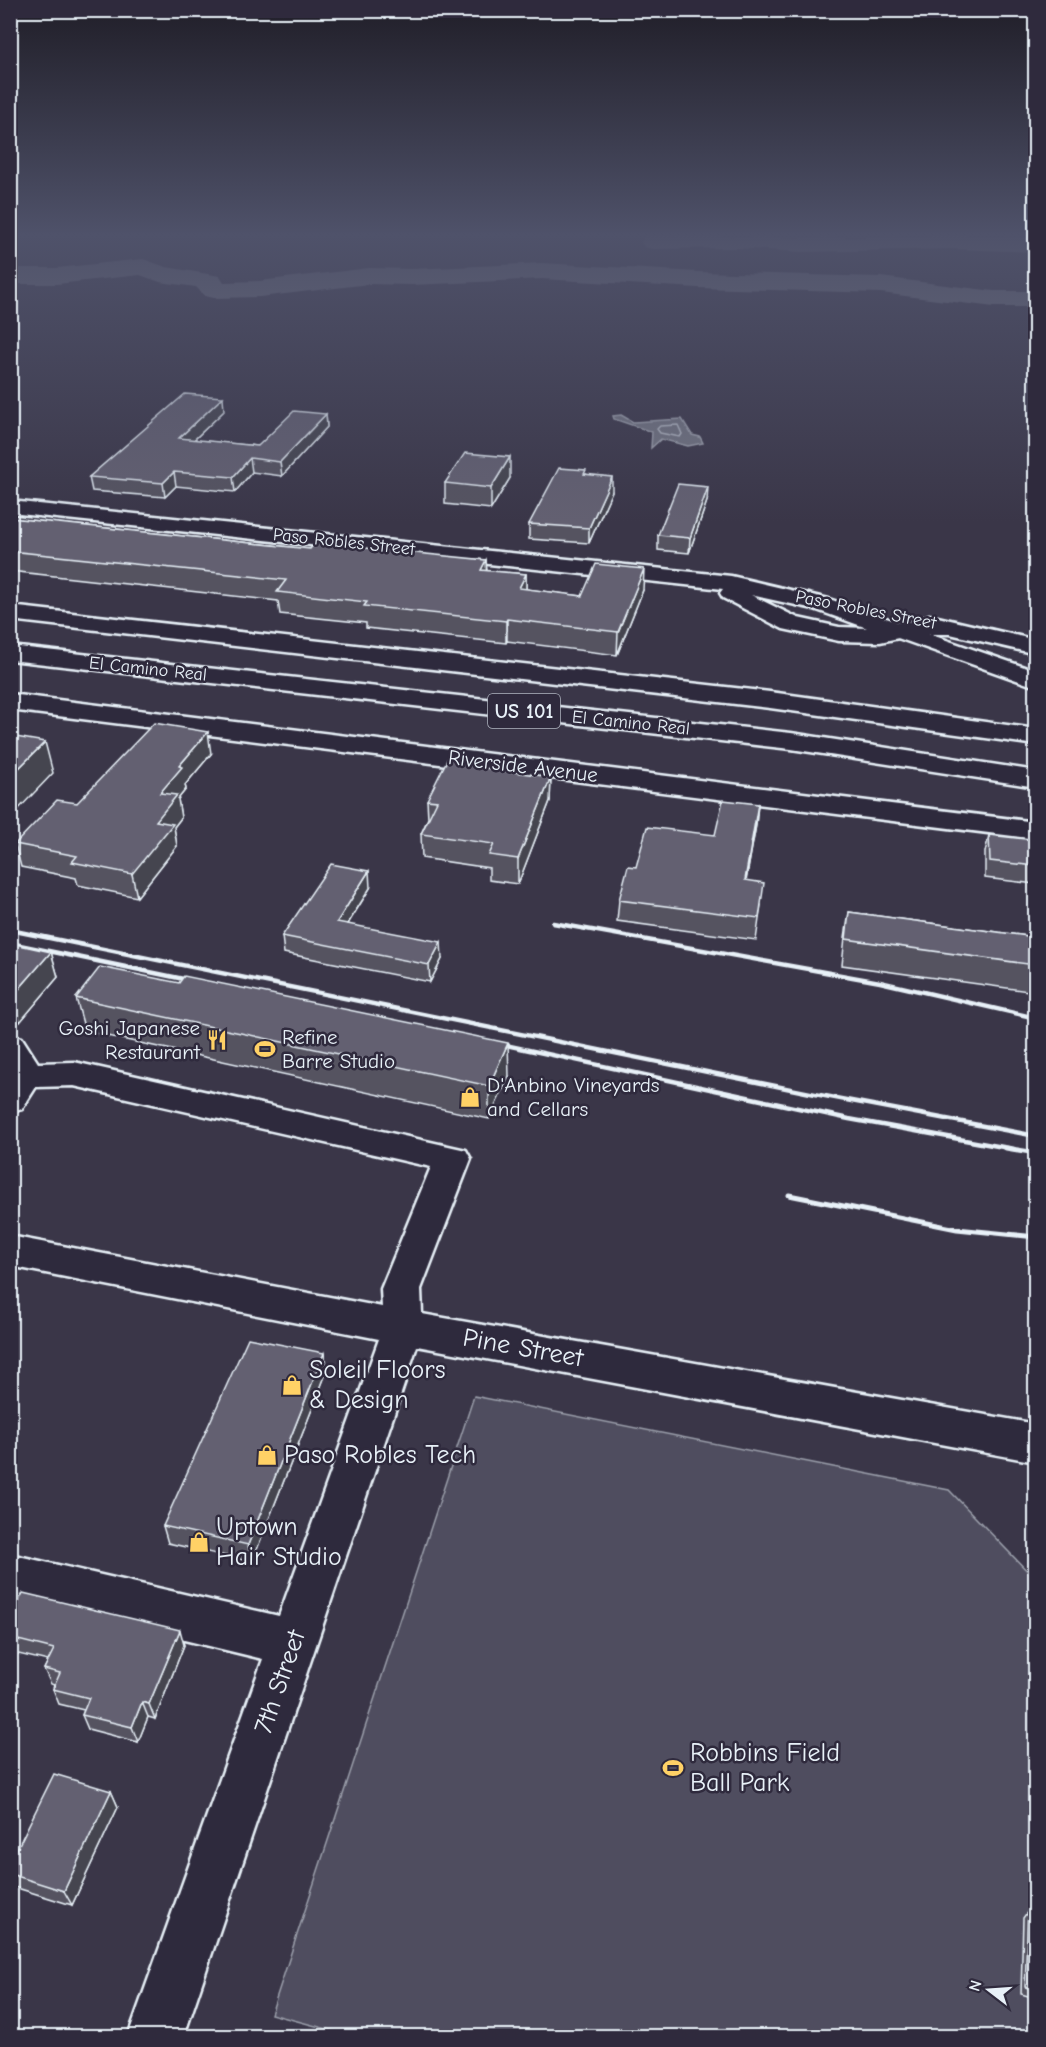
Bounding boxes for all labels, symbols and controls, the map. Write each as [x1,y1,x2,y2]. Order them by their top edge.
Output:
street label: Paso Robles Street [272,524,417,560]
street label: Paso Robles Street [794,586,939,634]
street label: El Camino Real [88,652,208,686]
road number: US 101 [488,694,560,728]
street label: El Camino Real [571,706,691,740]
street label: Riverside Avenue [447,745,599,787]
place label: Goshi Japanese Restaurant [58,1016,201,1064]
place label: Refine Barre Studio [282,1025,395,1073]
restaurant icon: Goshi Japanese Restaurant [205,1028,229,1052]
sports icon: Refine Barre Studio [253,1037,277,1061]
place label: D'Anbino Vineyards and Cellars [487,1073,660,1121]
shop icon: D'Anbino Vineyards and Cellars [458,1085,482,1109]
street label: Pine Street [460,1323,587,1374]
place label: Soleil Floors & Design [309,1355,445,1415]
shop icon: Soleil Floors & Design [280,1373,304,1397]
place label: Paso Robles Tech [284,1440,476,1470]
shop icon: Paso Robles Tech [255,1443,279,1467]
place label: Uptown Hair Studio [216,1512,342,1572]
shop icon: Uptown Hair Studio [187,1530,211,1554]
street label: 7th Street [248,1625,312,1738]
place label: Robbins Field Ball Park [690,1738,840,1798]
sports icon: Robbins Field Ball Park [661,1756,685,1780]
north arrow [959,1960,1019,2020]
text: N [965,1978,986,1994]

